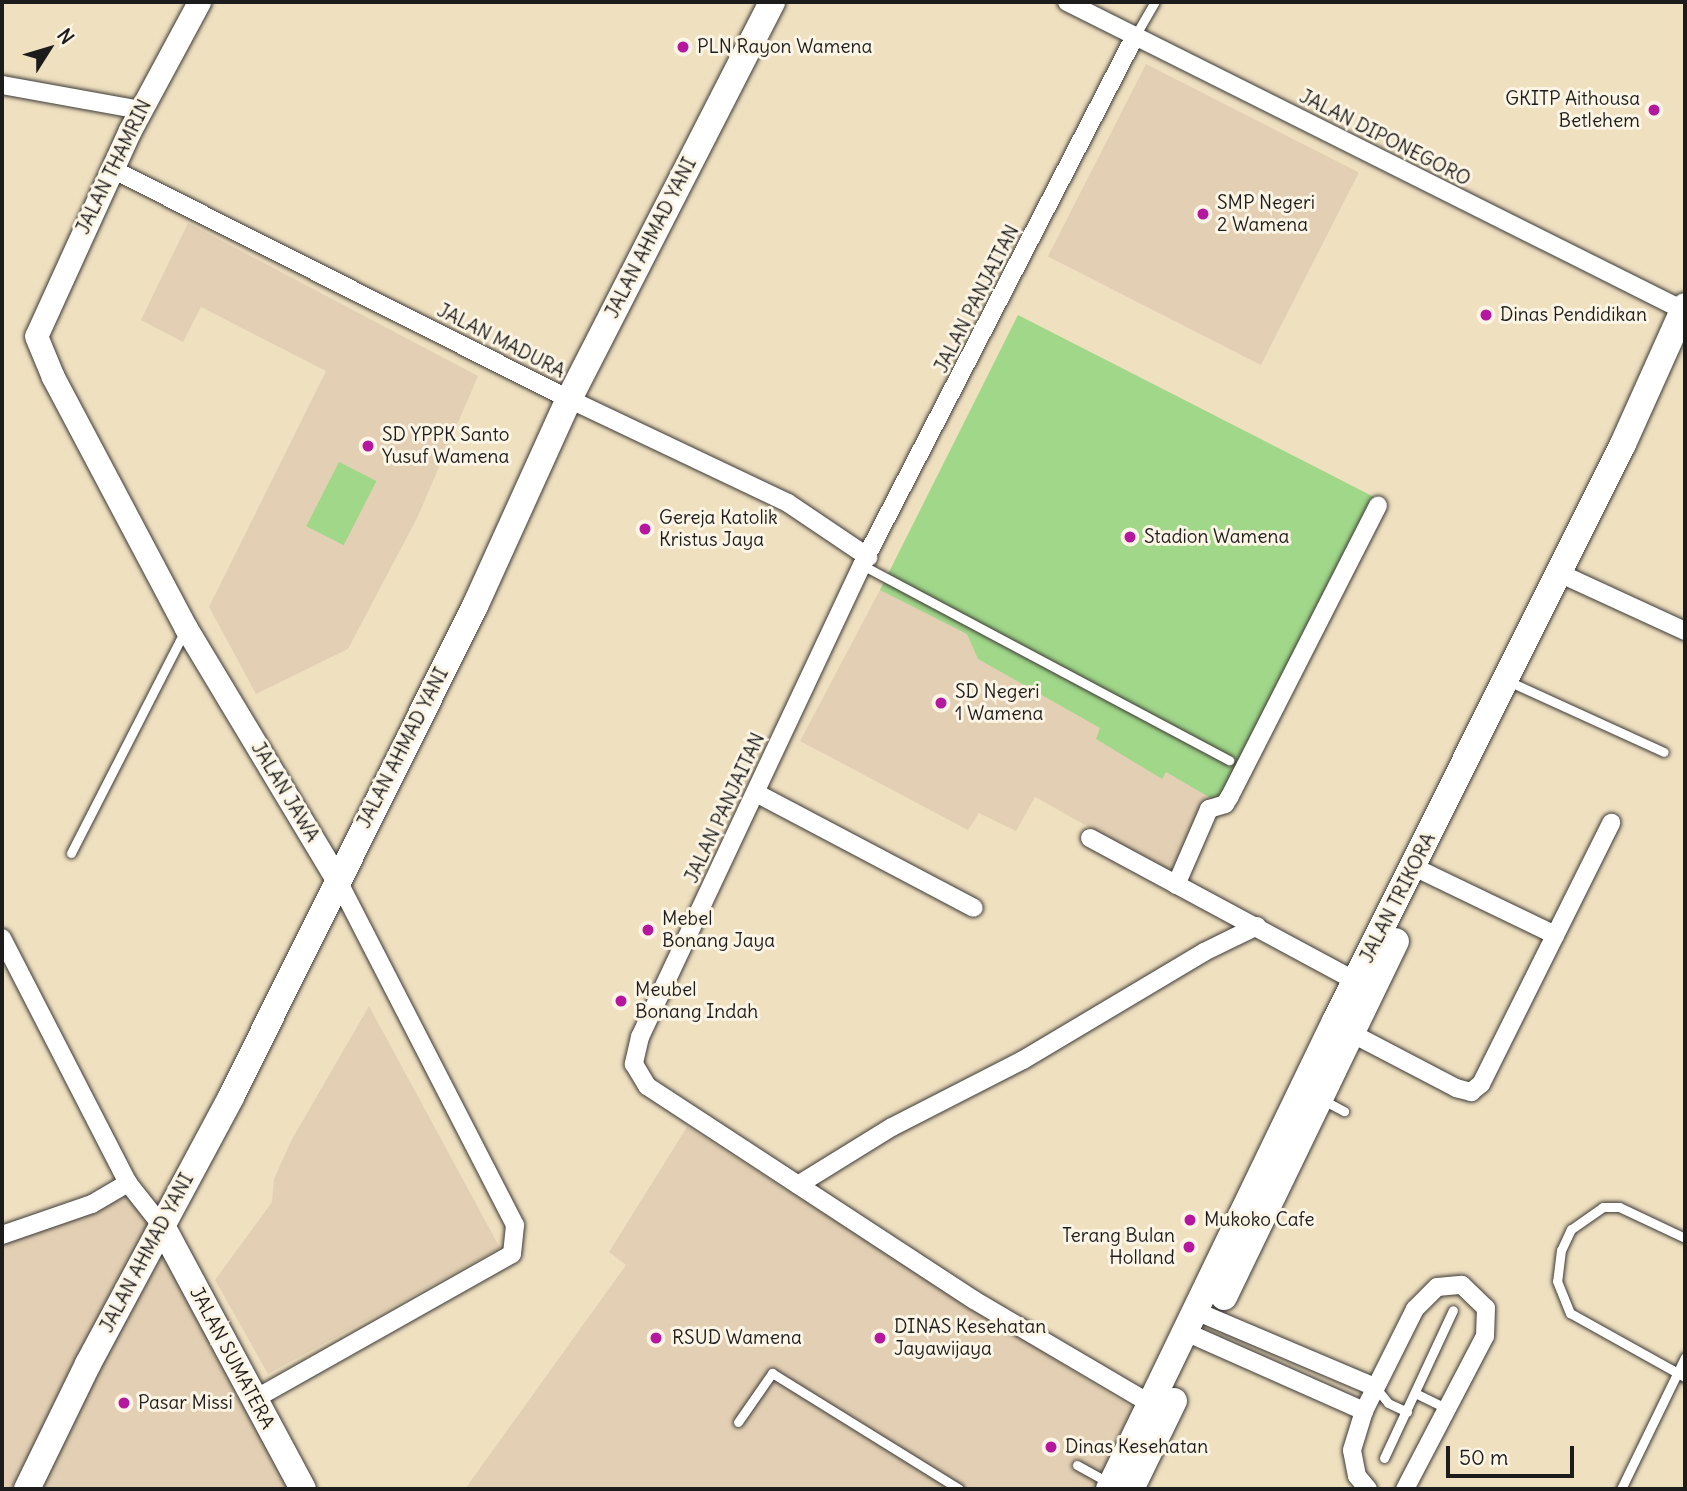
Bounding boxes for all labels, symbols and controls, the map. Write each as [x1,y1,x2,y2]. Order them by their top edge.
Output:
north arrow [14,14,84,84]
text: N [52,24,79,49]
place label: PLN Rayon Wamena [697,36,872,58]
marker: PLN Rayon Wamena [675,39,691,55]
street label: JALAN DIPONEGORO [1296,85,1474,191]
place label: GKITP Aithousa Betlehem [1505,88,1640,132]
street label: JALAN THAMRIN [72,96,156,238]
marker: GKITP Aithousa Betlehem [1646,102,1662,118]
street label: JALAN AHMAD YANI [601,154,701,322]
place label: SMP Negeri 2 Wamena [1217,192,1315,236]
marker: SMP Negeri 2 Wamena [1195,206,1211,222]
street label: JALAN PANJAITAN [930,221,1024,377]
street label: JALAN MADURA [433,299,569,383]
place label: Dinas Pendidikan [1500,304,1647,326]
marker: Dinas Pendidikan [1478,307,1494,323]
place label: SD YPPK Santo Yusuf Wamena [382,424,510,468]
marker: SD YPPK Santo Yusuf Wamena [360,438,376,454]
place label: Gereja Katolik Kristus Jaya [659,507,778,551]
marker: Gereja Katolik Kristus Jaya [637,521,653,537]
place label: Stadion Wamena [1144,526,1289,548]
marker: Stadion Wamena [1122,529,1138,545]
street label: JALAN AHMAD YANI [353,664,453,832]
place label: SD Negeri 1 Wamena [955,681,1043,725]
marker: SD Negeri 1 Wamena [933,695,949,711]
street label: JALAN PANJAITAN [680,729,770,887]
street label: JALAN JAWA [246,738,324,846]
street label: JALAN TRIKORA [1355,829,1441,967]
place label: Mebel Bonang Jaya [662,908,775,952]
marker: Mebel Bonang Jaya [640,922,656,938]
place label: Meubel Bonang Indah [635,979,758,1023]
marker: Meubel Bonang Indah [613,993,629,1009]
street label: JALAN AHMAD YANI [95,1169,199,1337]
place label: Mukoko Cafe [1204,1209,1315,1231]
marker: Mukoko Cafe [1182,1212,1198,1228]
place label: Terang Bulan Holland [1062,1225,1175,1269]
marker: Terang Bulan Holland [1181,1239,1197,1255]
street label: JALAN SUMATERA [185,1283,279,1433]
place label: DINAS Kesehatan Jayawijaya [894,1316,1046,1360]
place label: RSUD Wamena [672,1327,802,1349]
marker: RSUD Wamena [646,1328,666,1348]
marker: DINAS Kesehatan Jayawijaya [872,1330,888,1346]
place label: Pasar Missi [138,1392,233,1414]
marker: Pasar Missi [116,1395,132,1411]
scale bar [1449,1432,1577,1476]
place label: Dinas Kesehatan [1065,1436,1208,1458]
marker: Dinas Kesehatan [1043,1439,1059,1455]
text: 50 m [1459,1444,1508,1471]

